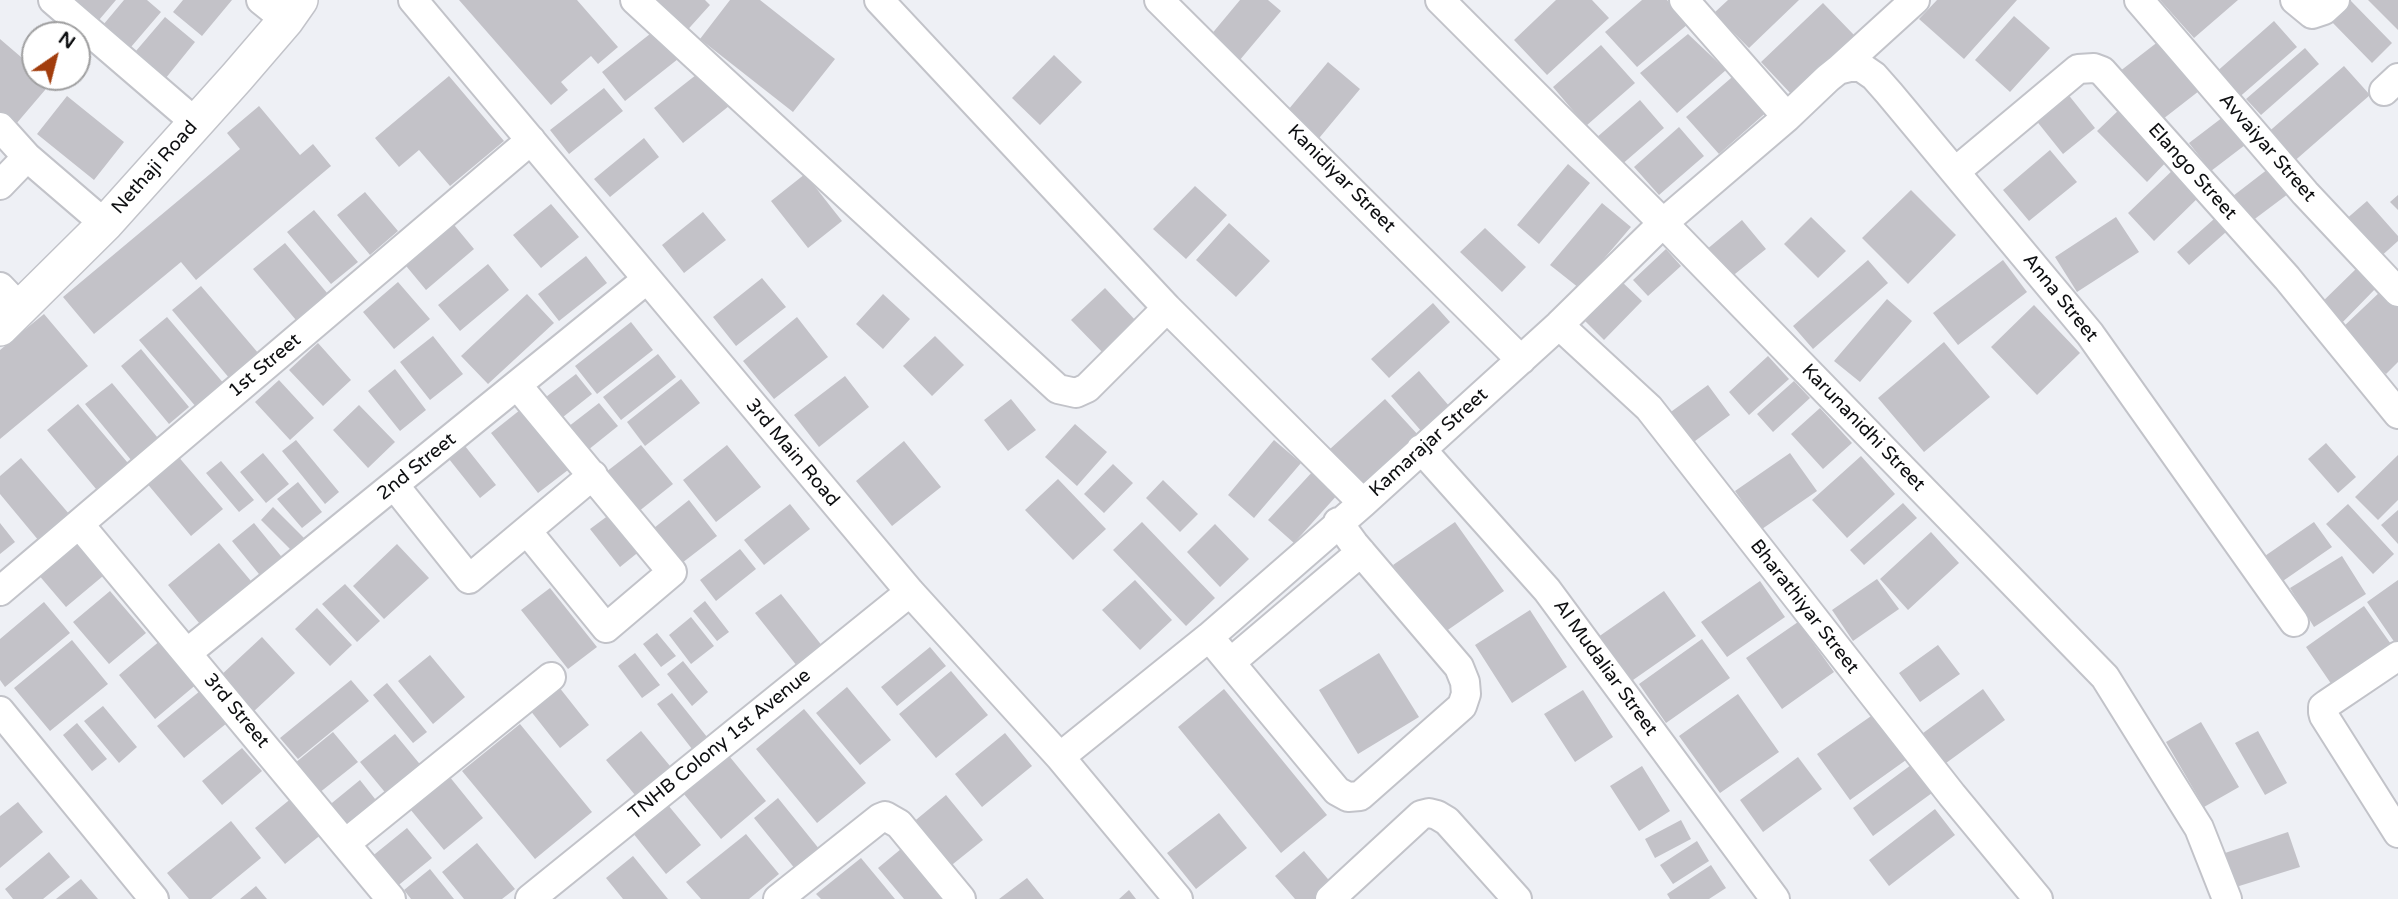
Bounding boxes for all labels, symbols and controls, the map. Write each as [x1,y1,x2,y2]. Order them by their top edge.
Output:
north arrow [21,21,91,91]
text: N [54,27,79,54]
street label: Avvaiyar Street [2214,89,2320,207]
street label: Nethaji Road [107,117,203,219]
street label: Elango Street [2143,119,2241,225]
street label: Kanidiyar Street [1282,120,1400,238]
street label: Anna Street [2017,249,2103,347]
street label: 1st Street [224,329,306,403]
street label: Karunanidhi Street [1796,360,1930,496]
street label: Kamarajar Street [1365,384,1493,502]
street label: 3rd Main Road [740,394,844,512]
street label: 2nd Street [373,428,461,506]
street label: Bharathiyar Street [1745,535,1863,679]
street label: Al Mudaliar Street [1548,595,1662,741]
street label: TNHB Colony 1st Avenue [624,664,816,826]
street label: 3rd Street [198,669,274,753]

